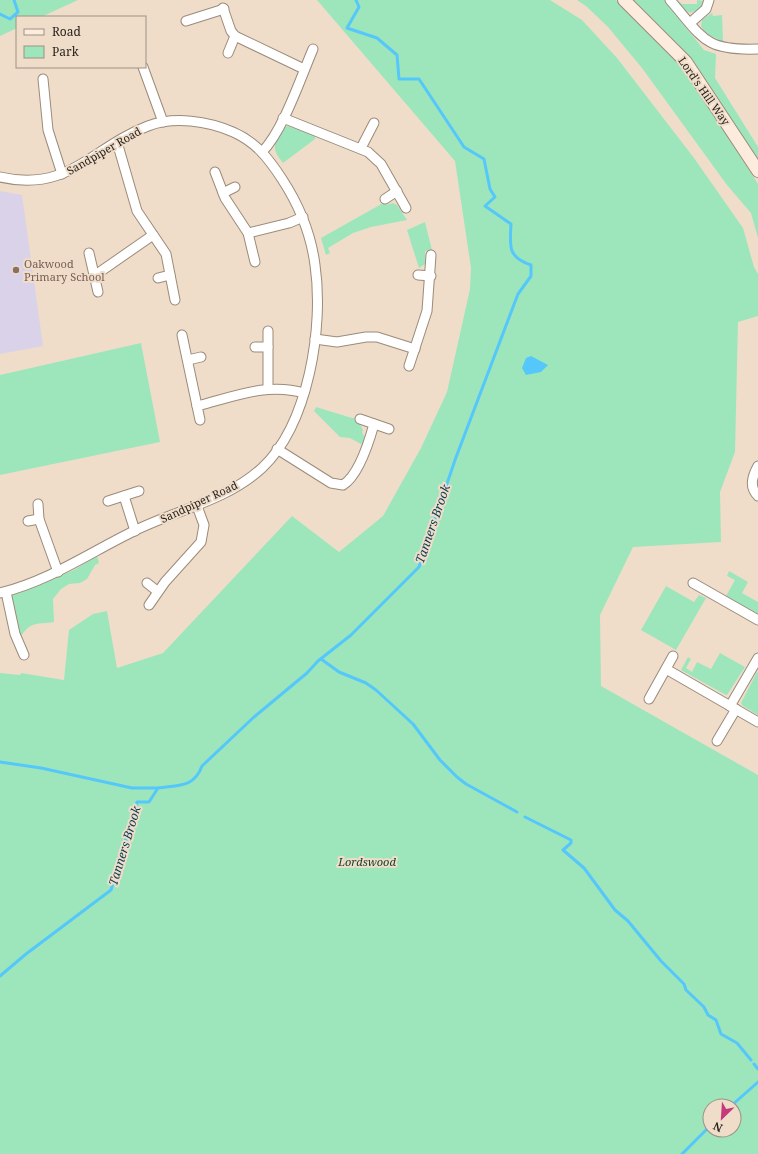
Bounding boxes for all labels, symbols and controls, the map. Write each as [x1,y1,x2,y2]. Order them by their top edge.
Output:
legend [16,16,146,68]
text: Road [52,23,82,40]
text: Park [52,43,80,60]
street label: Lord's Hill Way [675,54,734,129]
street label: Sandpiper Road [64,123,144,178]
place label: Oakwood Primary School [24,256,105,284]
marker: Oakwood Primary School [11,265,21,275]
street label: Sandpiper Road [158,477,240,526]
water label: Tanners Brook [411,481,454,566]
water label: Tanners Brook [104,803,145,888]
park label: Lordswood [337,854,396,869]
north arrow [702,1098,742,1138]
text: N [710,1119,725,1136]

